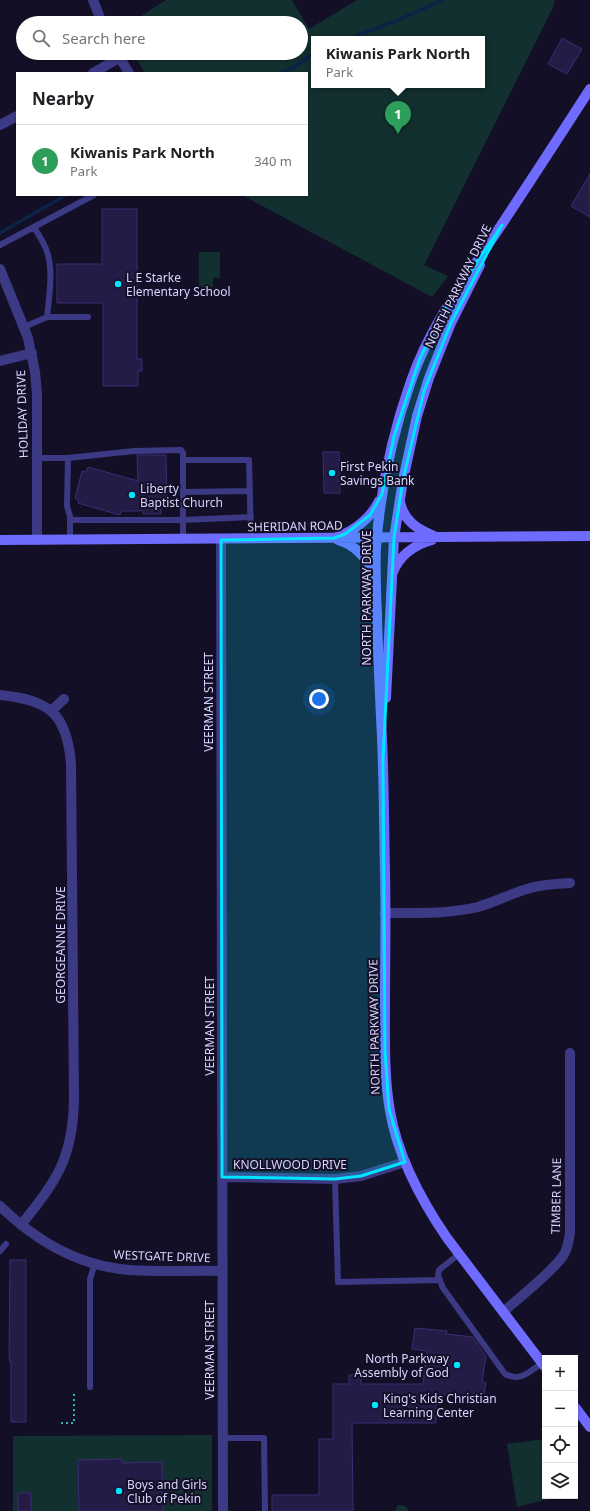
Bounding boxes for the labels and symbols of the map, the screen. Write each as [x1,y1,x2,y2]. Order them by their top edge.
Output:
pin: 1 [385,101,411,134]
street label: NORTH PARKWAY DRIVE [421,221,495,351]
place label: L E Starke Elementary School [126,269,231,300]
marker: L E Starke Elementary School [113,279,123,289]
street label: HOLIDAY DRIVE [12,370,32,458]
place label: First Pekin Savings Bank [340,458,415,489]
marker: First Pekin Savings Bank [327,468,337,478]
place label: Liberty Baptist Church [140,480,223,511]
marker: Liberty Baptist Church [127,490,137,500]
street label: SHERIDAN ROAD [247,517,343,535]
street label: NORTH PARKWAY DRIVE [358,530,375,666]
street label: VEERMAN STREET [200,652,217,752]
your location [309,689,329,709]
street label: GEORGEANNE DRIVE [52,886,69,1004]
street label: NORTH PARKWAY DRIVE [364,959,384,1095]
street label: VEERMAN STREET [201,976,218,1076]
street label: KNOLLWOOD DRIVE [233,1156,347,1173]
street label: TIMBER LANE [547,1158,565,1234]
street label: WESTGATE DRIVE [113,1246,211,1266]
street label: VEERMAN STREET [201,1300,218,1400]
place label: North Parkway Assembly of God [354,1350,450,1381]
marker: North Parkway Assembly of God [452,1360,462,1370]
place label: King's Kids Christian Learning Center [383,1390,497,1421]
marker: King's Kids Christian Learning Center [370,1400,380,1410]
place label: Boys and Girls Club of Pekin [127,1476,207,1507]
marker: Boys and Girls Club of Pekin [114,1486,124,1496]

